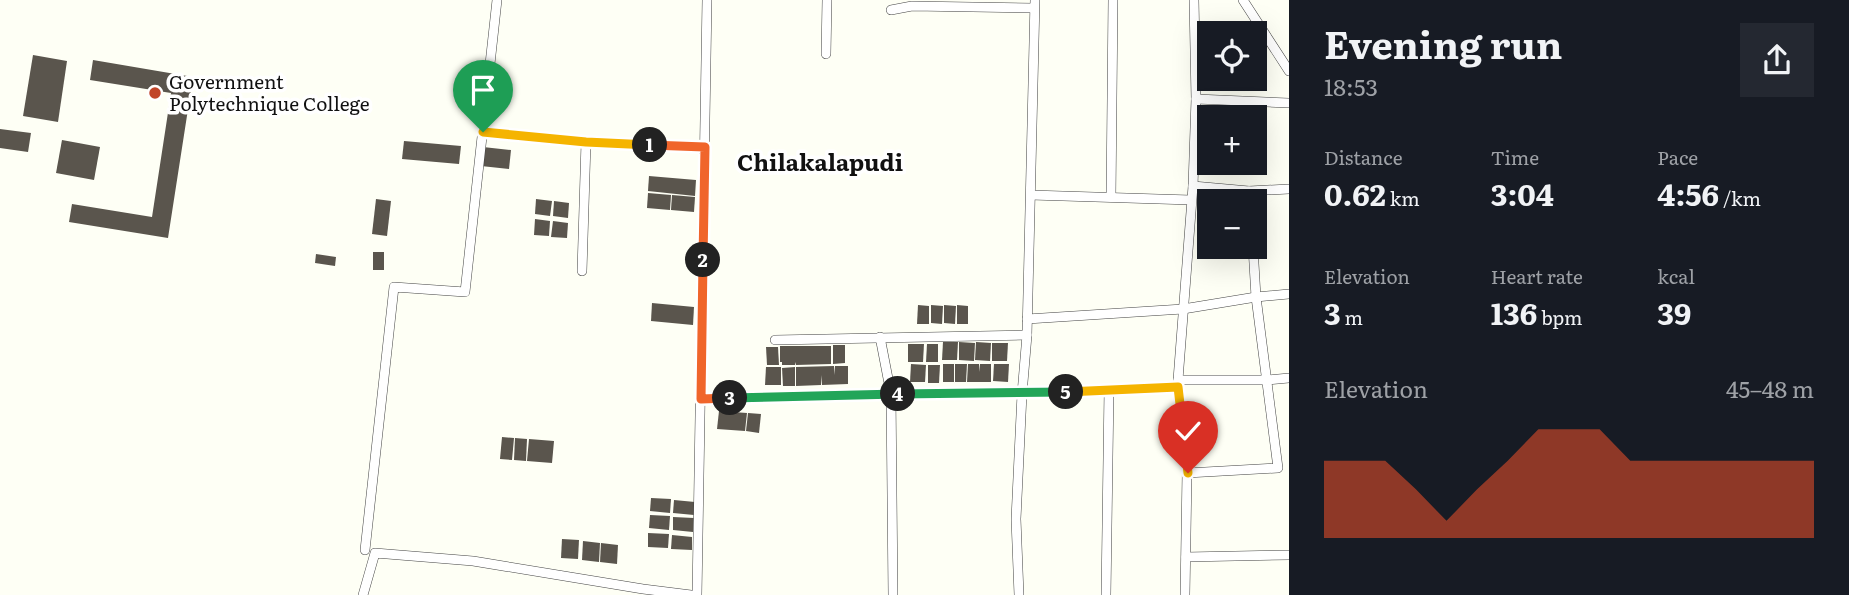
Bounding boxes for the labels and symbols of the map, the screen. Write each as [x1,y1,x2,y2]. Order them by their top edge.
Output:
pin [453,60,513,132]
place label: Government Polytechnique College [169,67,370,117]
marker: Government Polytechnique College [147,85,163,101]
pin: 1 [632,128,668,162]
district label: Chilakalapudi [737,144,903,178]
pin: 2 [686,243,720,278]
pin: 5 [1048,374,1084,410]
pin: 4 [880,376,916,412]
pin: 3 [712,380,748,416]
pin [1158,401,1218,473]

